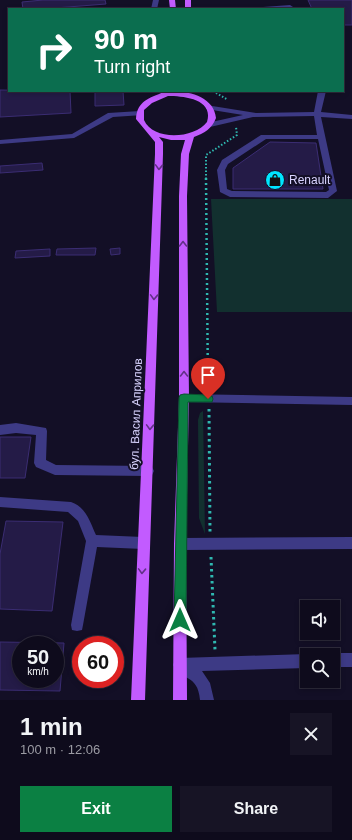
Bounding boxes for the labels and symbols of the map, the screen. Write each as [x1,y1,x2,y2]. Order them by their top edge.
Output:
one-way arrow [155,164,163,170]
shop icon: Renault [264,169,286,191]
place label: Renault [289,173,331,187]
one-way arrow [179,241,187,247]
one-way arrow [150,294,159,300]
street label: бул. Васил Априлов [127,358,145,470]
pin [191,358,225,399]
one-way arrow [180,371,188,377]
one-way arrow [145,424,154,430]
one-way arrow [138,568,146,574]
position arrow [159,599,201,641]
speed limit sign: 60 [72,636,124,688]

